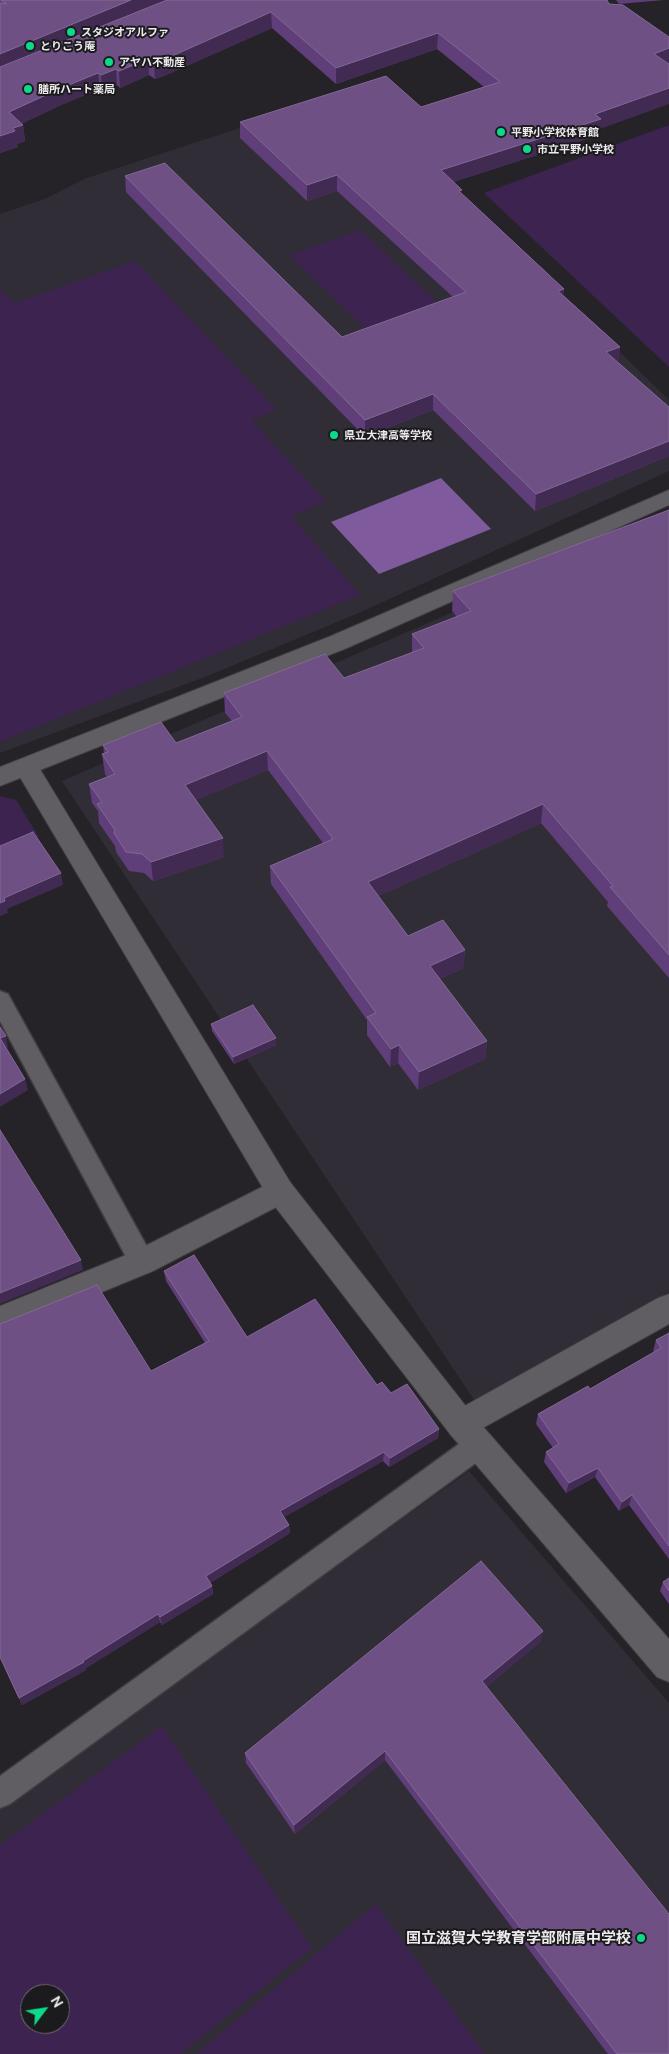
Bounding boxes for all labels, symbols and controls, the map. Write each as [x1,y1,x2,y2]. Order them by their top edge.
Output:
place label: スタジオアルファ [81,25,169,39]
marker: スタジオアルファ [65,26,77,38]
place label: とりこう庵 [40,39,95,53]
marker: とりこう庵 [24,40,36,52]
place label: アヤハ不動産 [119,55,185,69]
marker: アヤハ不動産 [103,56,115,68]
place label: 膳所ハート薬局 [38,82,115,96]
marker: 膳所ハート薬局 [22,83,34,95]
place label: 平野小学校体育館 [511,125,599,139]
marker: 平野小学校体育館 [495,126,507,138]
place label: 市立平野小学校 [537,142,614,156]
marker: 市立平野小学校 [521,143,533,155]
place label: 県立大津高等学校 [344,428,432,442]
marker: 県立大津高等学校 [328,429,340,441]
place label: 国立滋賀大学教育学部附属中学校 [406,1929,631,1947]
marker: 国立滋賀大学教育学部附属中学校 [635,1932,647,1944]
north arrow [20,1984,70,2034]
text: N [47,1993,67,2010]

